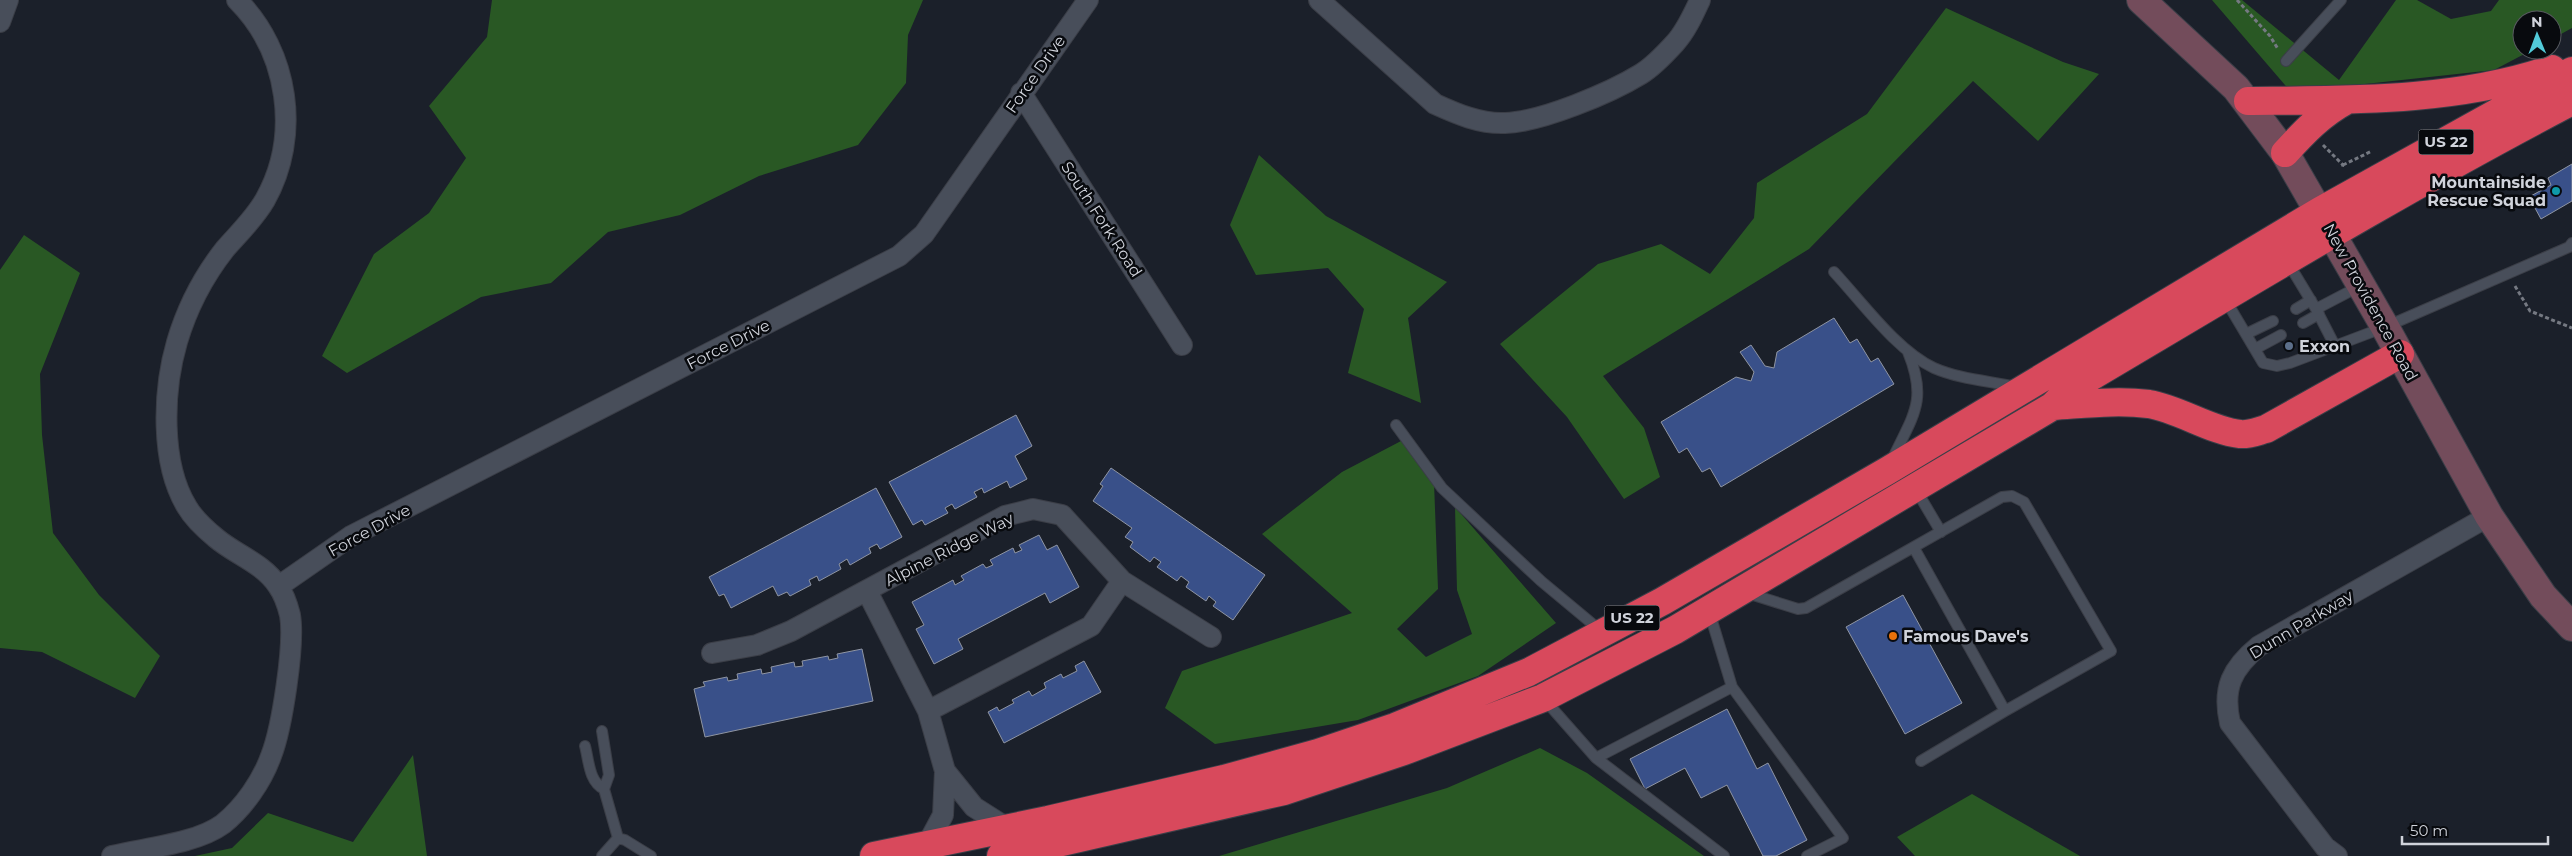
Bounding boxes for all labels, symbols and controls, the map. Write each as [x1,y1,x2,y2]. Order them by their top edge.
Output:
north arrow [2512,10,2562,60]
text: N [2531,13,2543,31]
street label: Force Drive [1002,32,1069,117]
road number: US 22 [2418,130,2474,154]
street label: South Fork Road [1057,158,1146,281]
place label: Mountainside Rescue Squad [2427,173,2546,210]
marker: Mountainside Rescue Squad [2550,185,2562,197]
street label: New Providence Road [2319,220,2422,384]
street label: Force Drive [683,315,773,374]
place label: Exxon [2299,337,2350,356]
marker: Exxon [2283,340,2295,352]
street label: Force Drive [325,500,414,561]
street label: Alpine Ridge Way [882,509,1017,590]
street label: Dunn Parkway [2246,586,2357,663]
road number: US 22 [1604,606,1660,630]
place label: Famous Dave's [1903,627,2029,646]
marker: Famous Dave's [1887,630,1899,642]
scale bar [2402,814,2548,846]
text: 50 m [2410,821,2448,840]

